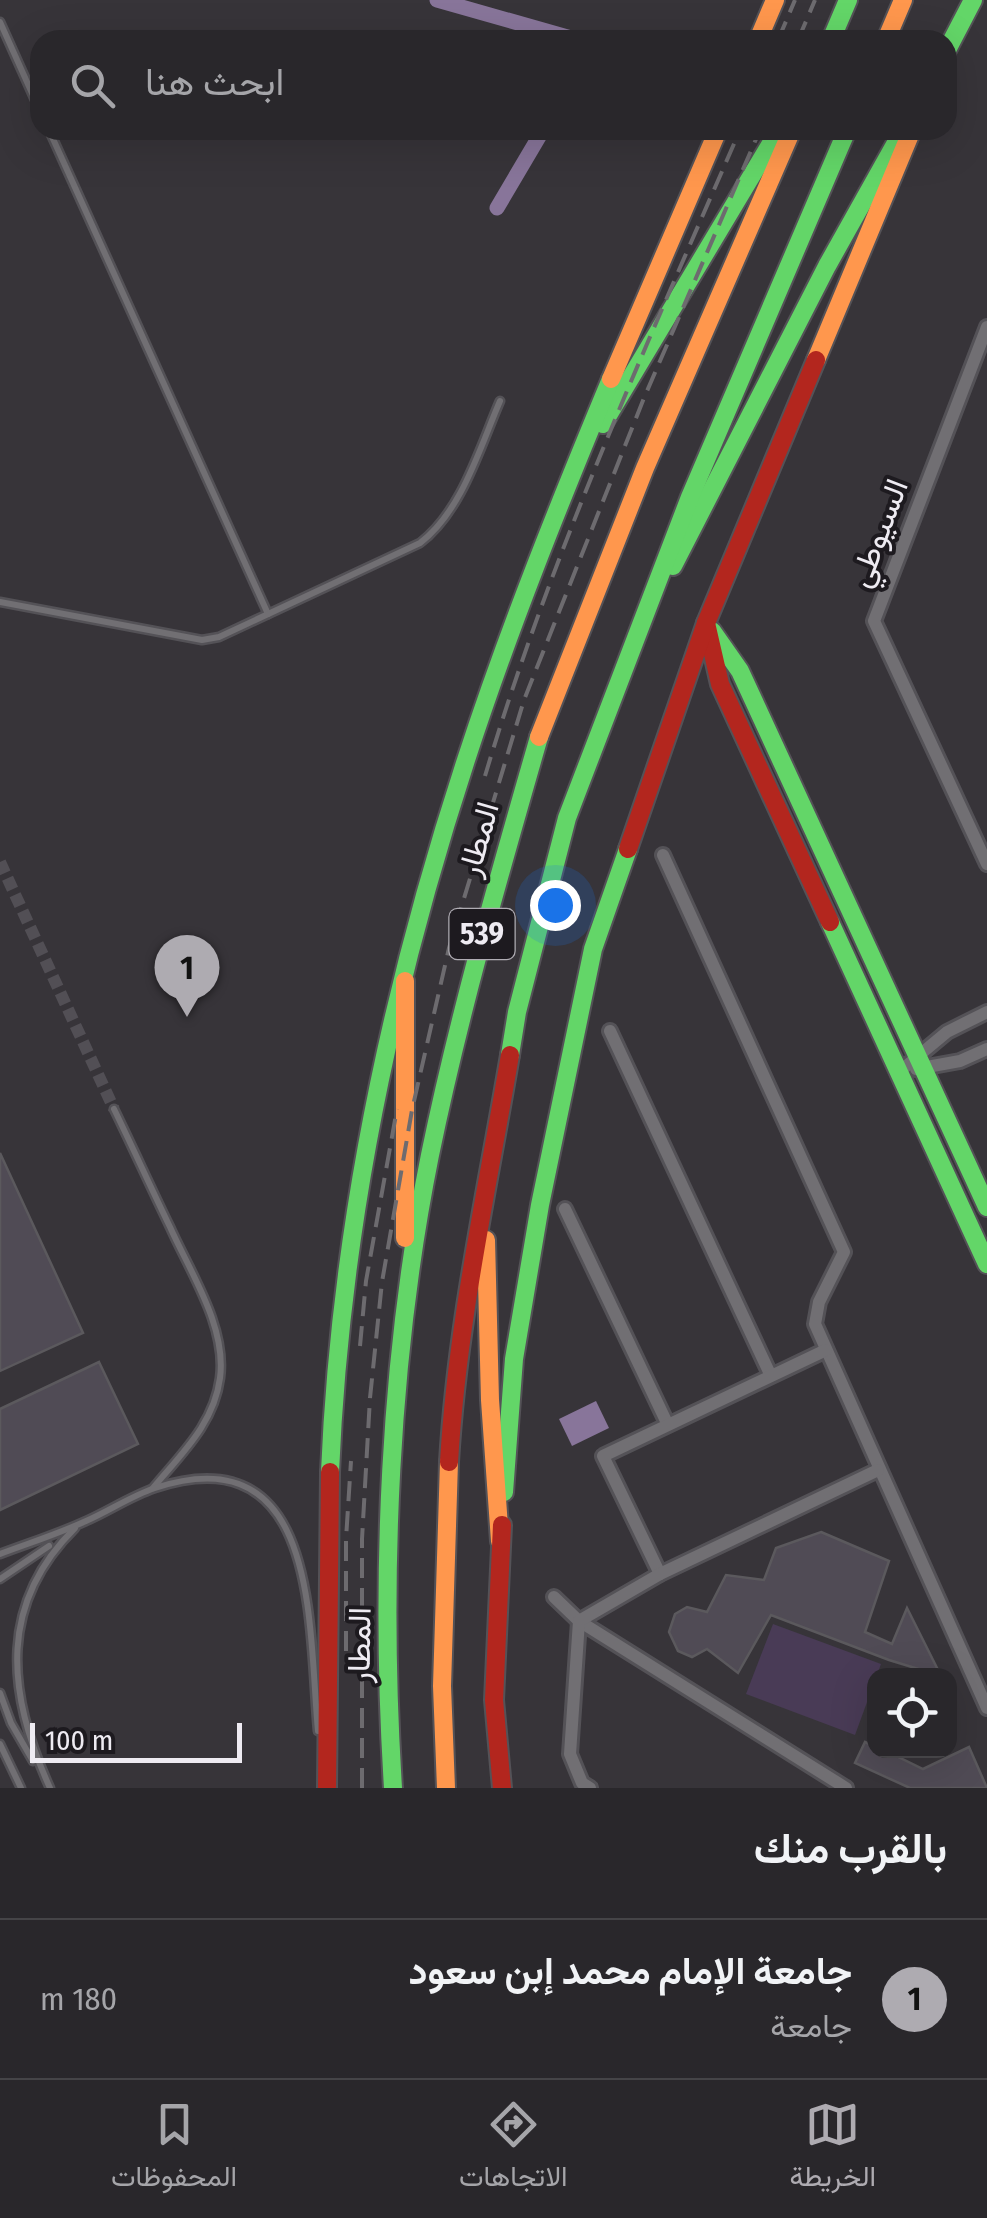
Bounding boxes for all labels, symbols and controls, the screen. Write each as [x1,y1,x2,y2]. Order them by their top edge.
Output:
search box [30,30,957,140]
icon: search [65,58,120,113]
text: ابحث هنا [145,59,284,105]
street label: السيوطي [840,474,922,595]
street label: المطار [449,797,508,882]
your location [530,880,581,931]
road number: 539 [450,909,514,959]
pin: 1 [154,934,220,1017]
street label: المطار [339,1607,380,1684]
map controls [867,1668,957,1758]
button: locate [867,1668,957,1758]
scale bar [30,1718,242,1762]
text: 100 m [45,1724,113,1757]
text: بالقرب منك [754,1824,947,1874]
text: جامعة الإمام محمد إبن سعود [408,1948,852,1994]
text: 180 m [40,1980,117,2018]
text: 1 [908,1980,921,2018]
text: جامعة [770,2007,852,2045]
tab: المحفوظات [111,2097,237,2201]
tab: الاتجاهات [459,2097,568,2201]
tab: الخريطة [789,2097,876,2201]

